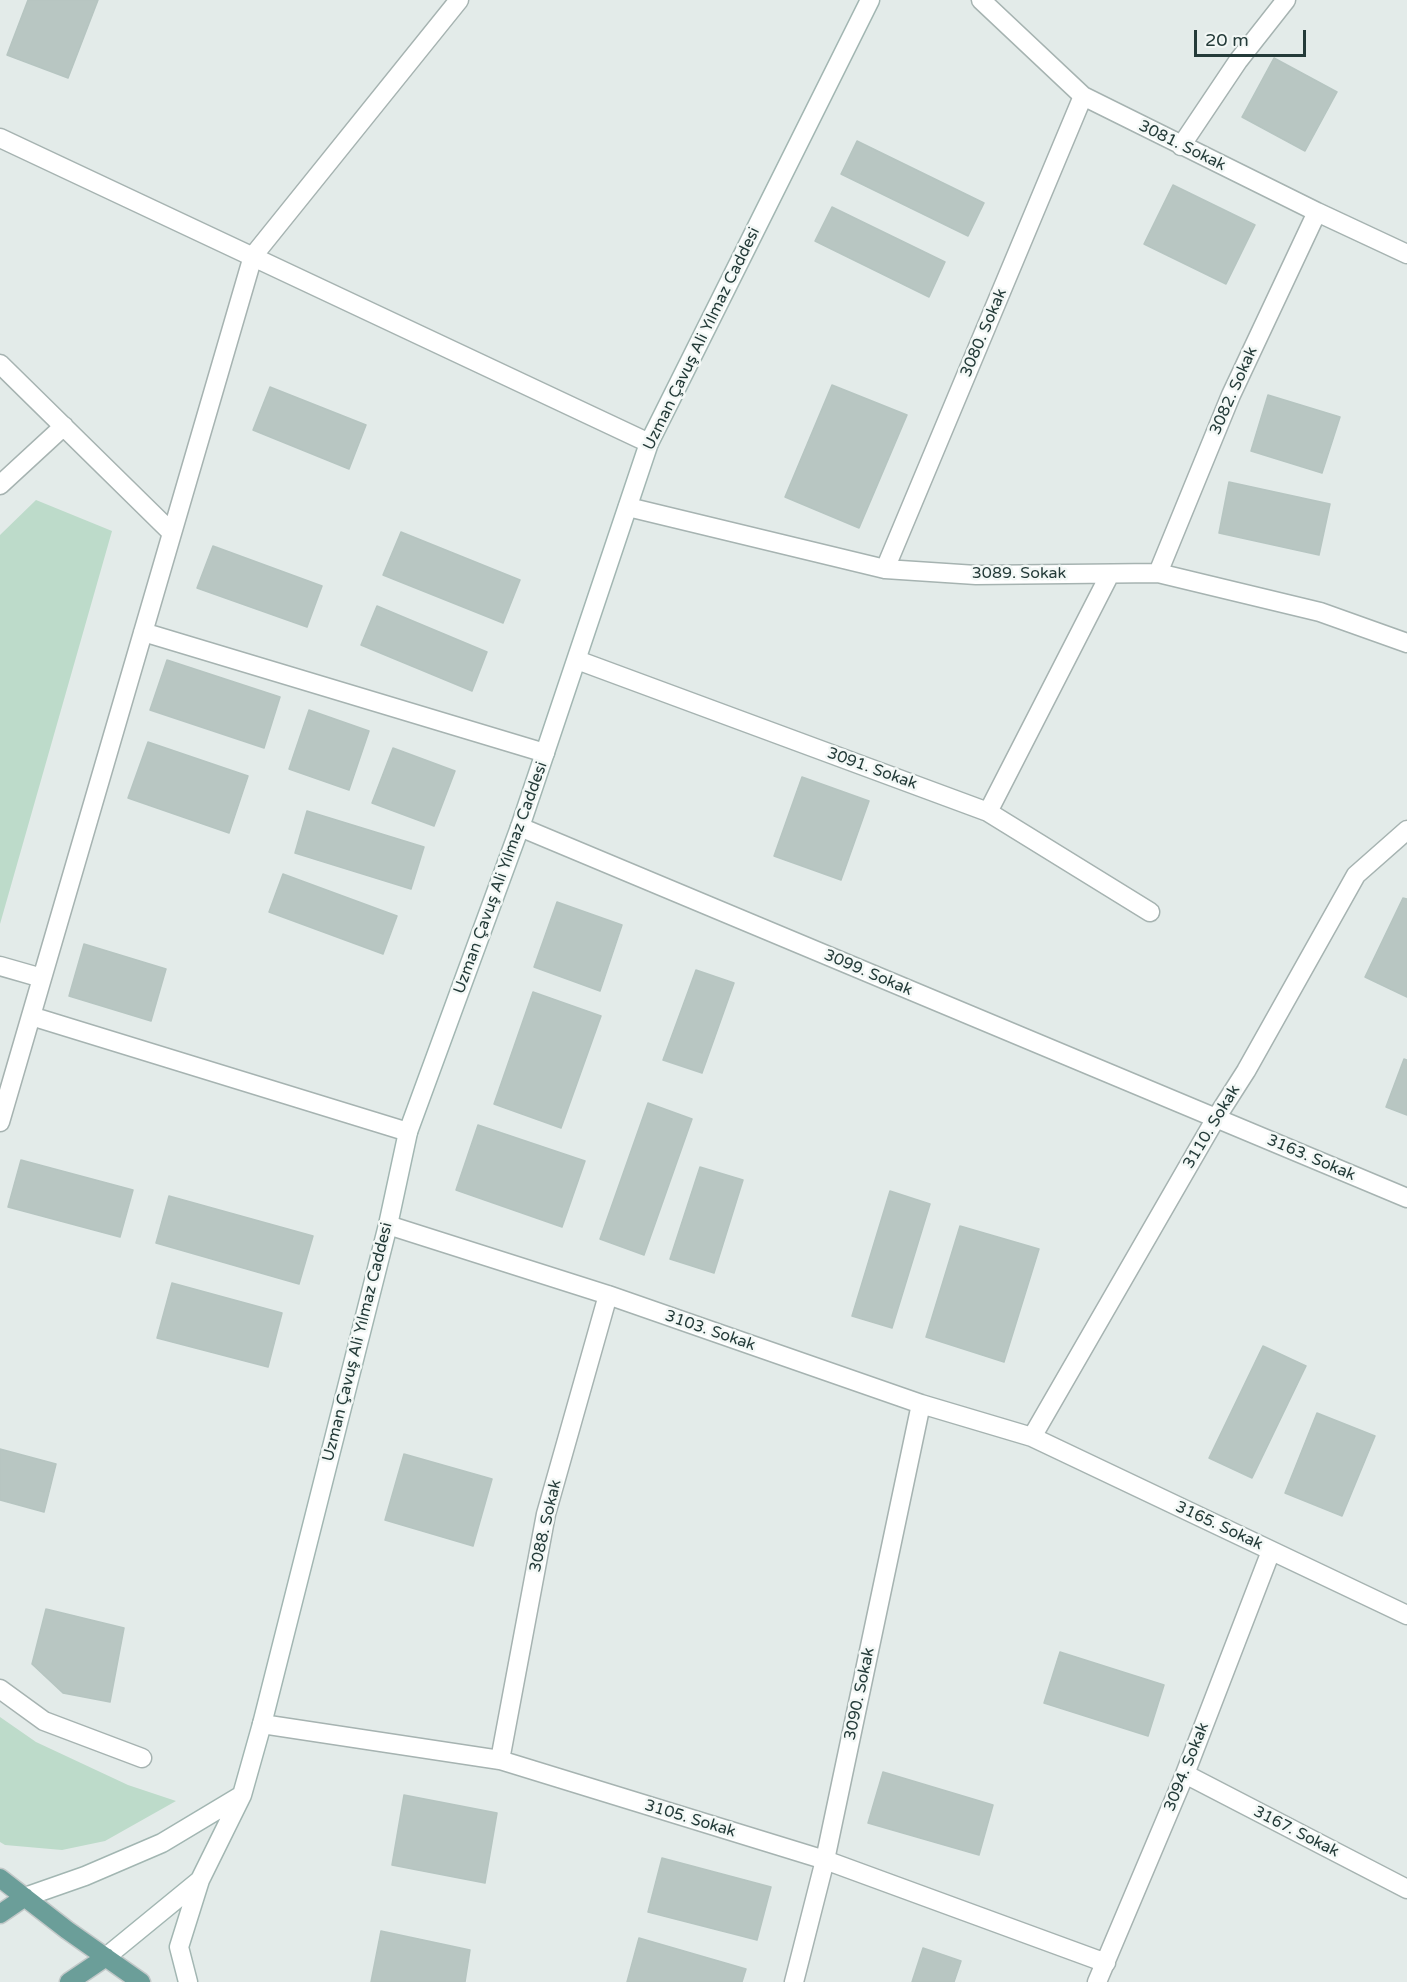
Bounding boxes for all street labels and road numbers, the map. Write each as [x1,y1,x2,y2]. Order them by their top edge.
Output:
street label: 3081. Sokak [1135,117,1229,175]
street label: Uzman Çavuş Ali Yılmaz Caddesi [640,224,764,454]
street label: 3080. Sokak [957,286,1011,380]
street label: 3082. Sokak [1206,344,1262,438]
street label: 3089. Sokak [972,564,1066,584]
street label: 3091. Sokak [824,744,920,794]
street label: Uzman Çavuş Ali Yılmaz Caddesi [450,759,552,997]
street label: 3099. Sokak [821,946,915,1000]
street label: 3110. Sokak [1179,1082,1245,1172]
street label: 3163. Sokak [1264,1131,1358,1185]
street label: Uzman Çavuş Ali Yılmaz Caddesi [319,1221,397,1463]
street label: 3103. Sokak [662,1307,758,1355]
street label: 3088. Sokak [526,1478,566,1574]
street label: 3165. Sokak [1172,1497,1266,1555]
street label: 3090. Sokak [841,1646,879,1742]
street label: 3094. Sokak [1160,1720,1214,1814]
street label: 3105. Sokak [642,1796,738,1842]
street label: 3167. Sokak [1250,1802,1342,1862]

